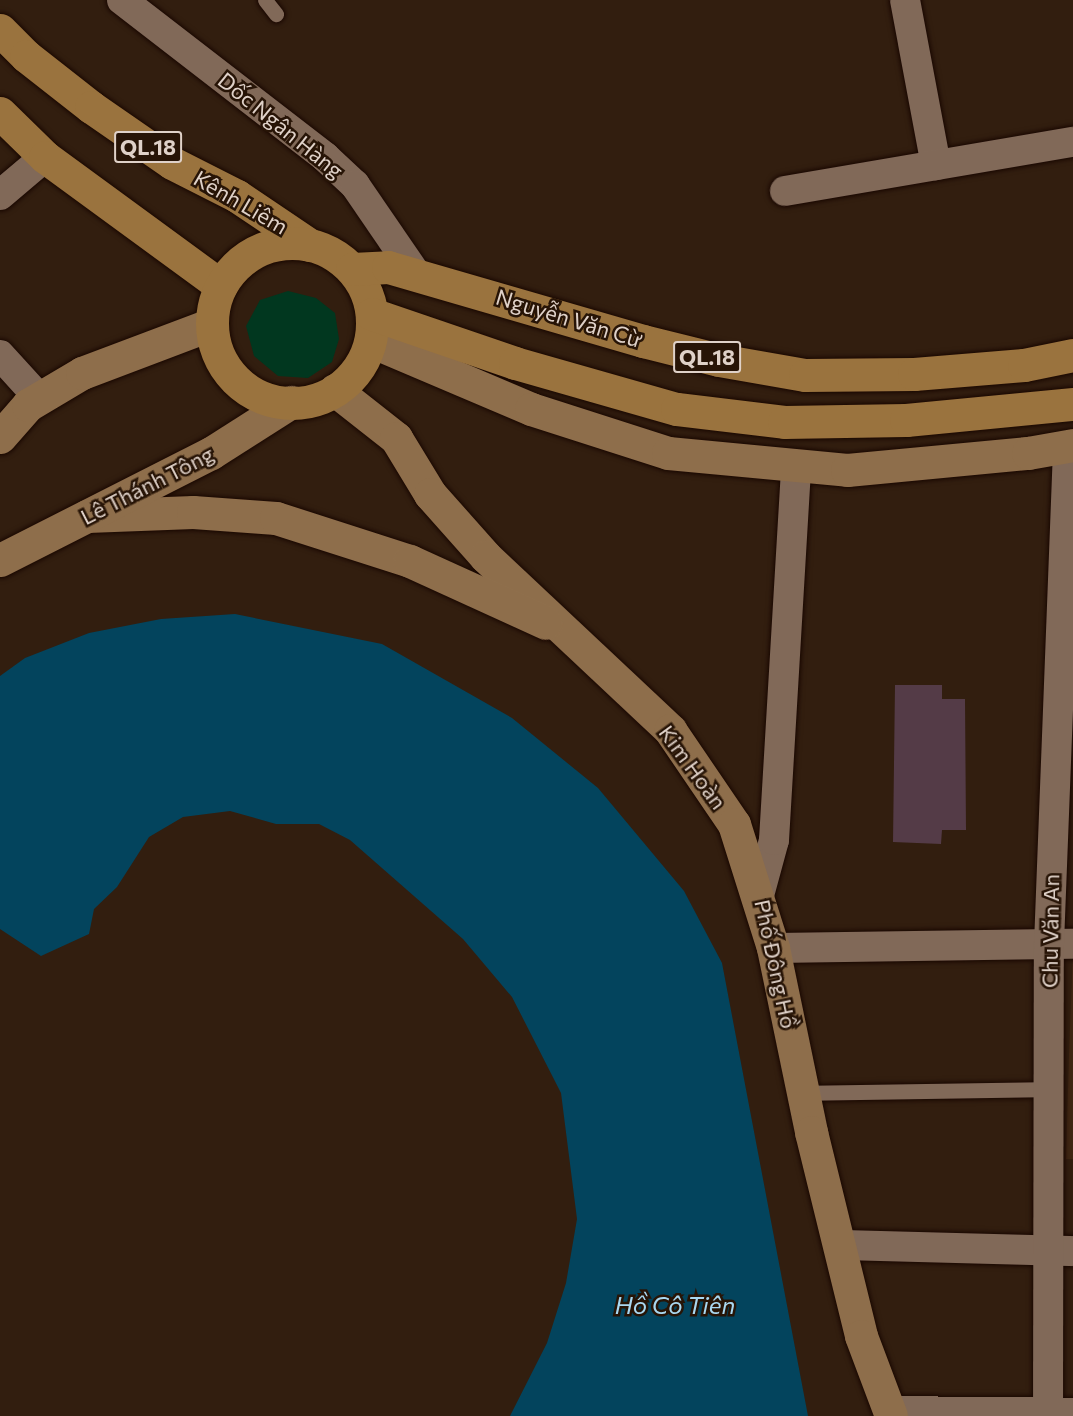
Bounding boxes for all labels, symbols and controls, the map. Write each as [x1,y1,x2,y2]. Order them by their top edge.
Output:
street label: Dốc Ngân Hàng [213,66,349,184]
road number: QL.18 [114,129,182,165]
street label: Kênh Liêm [189,165,293,239]
street label: Nguyễn Văn Cừ [493,283,645,353]
road number: QL.18 [672,339,742,375]
street label: Lê Thánh Tông [76,440,218,530]
street label: Kim Hoàn [654,720,732,814]
street label: Chu Văn An [1036,874,1064,988]
street label: Phố Đông Hồ [749,897,803,1031]
water label: Hồ Cô Tiên [615,1291,735,1319]

